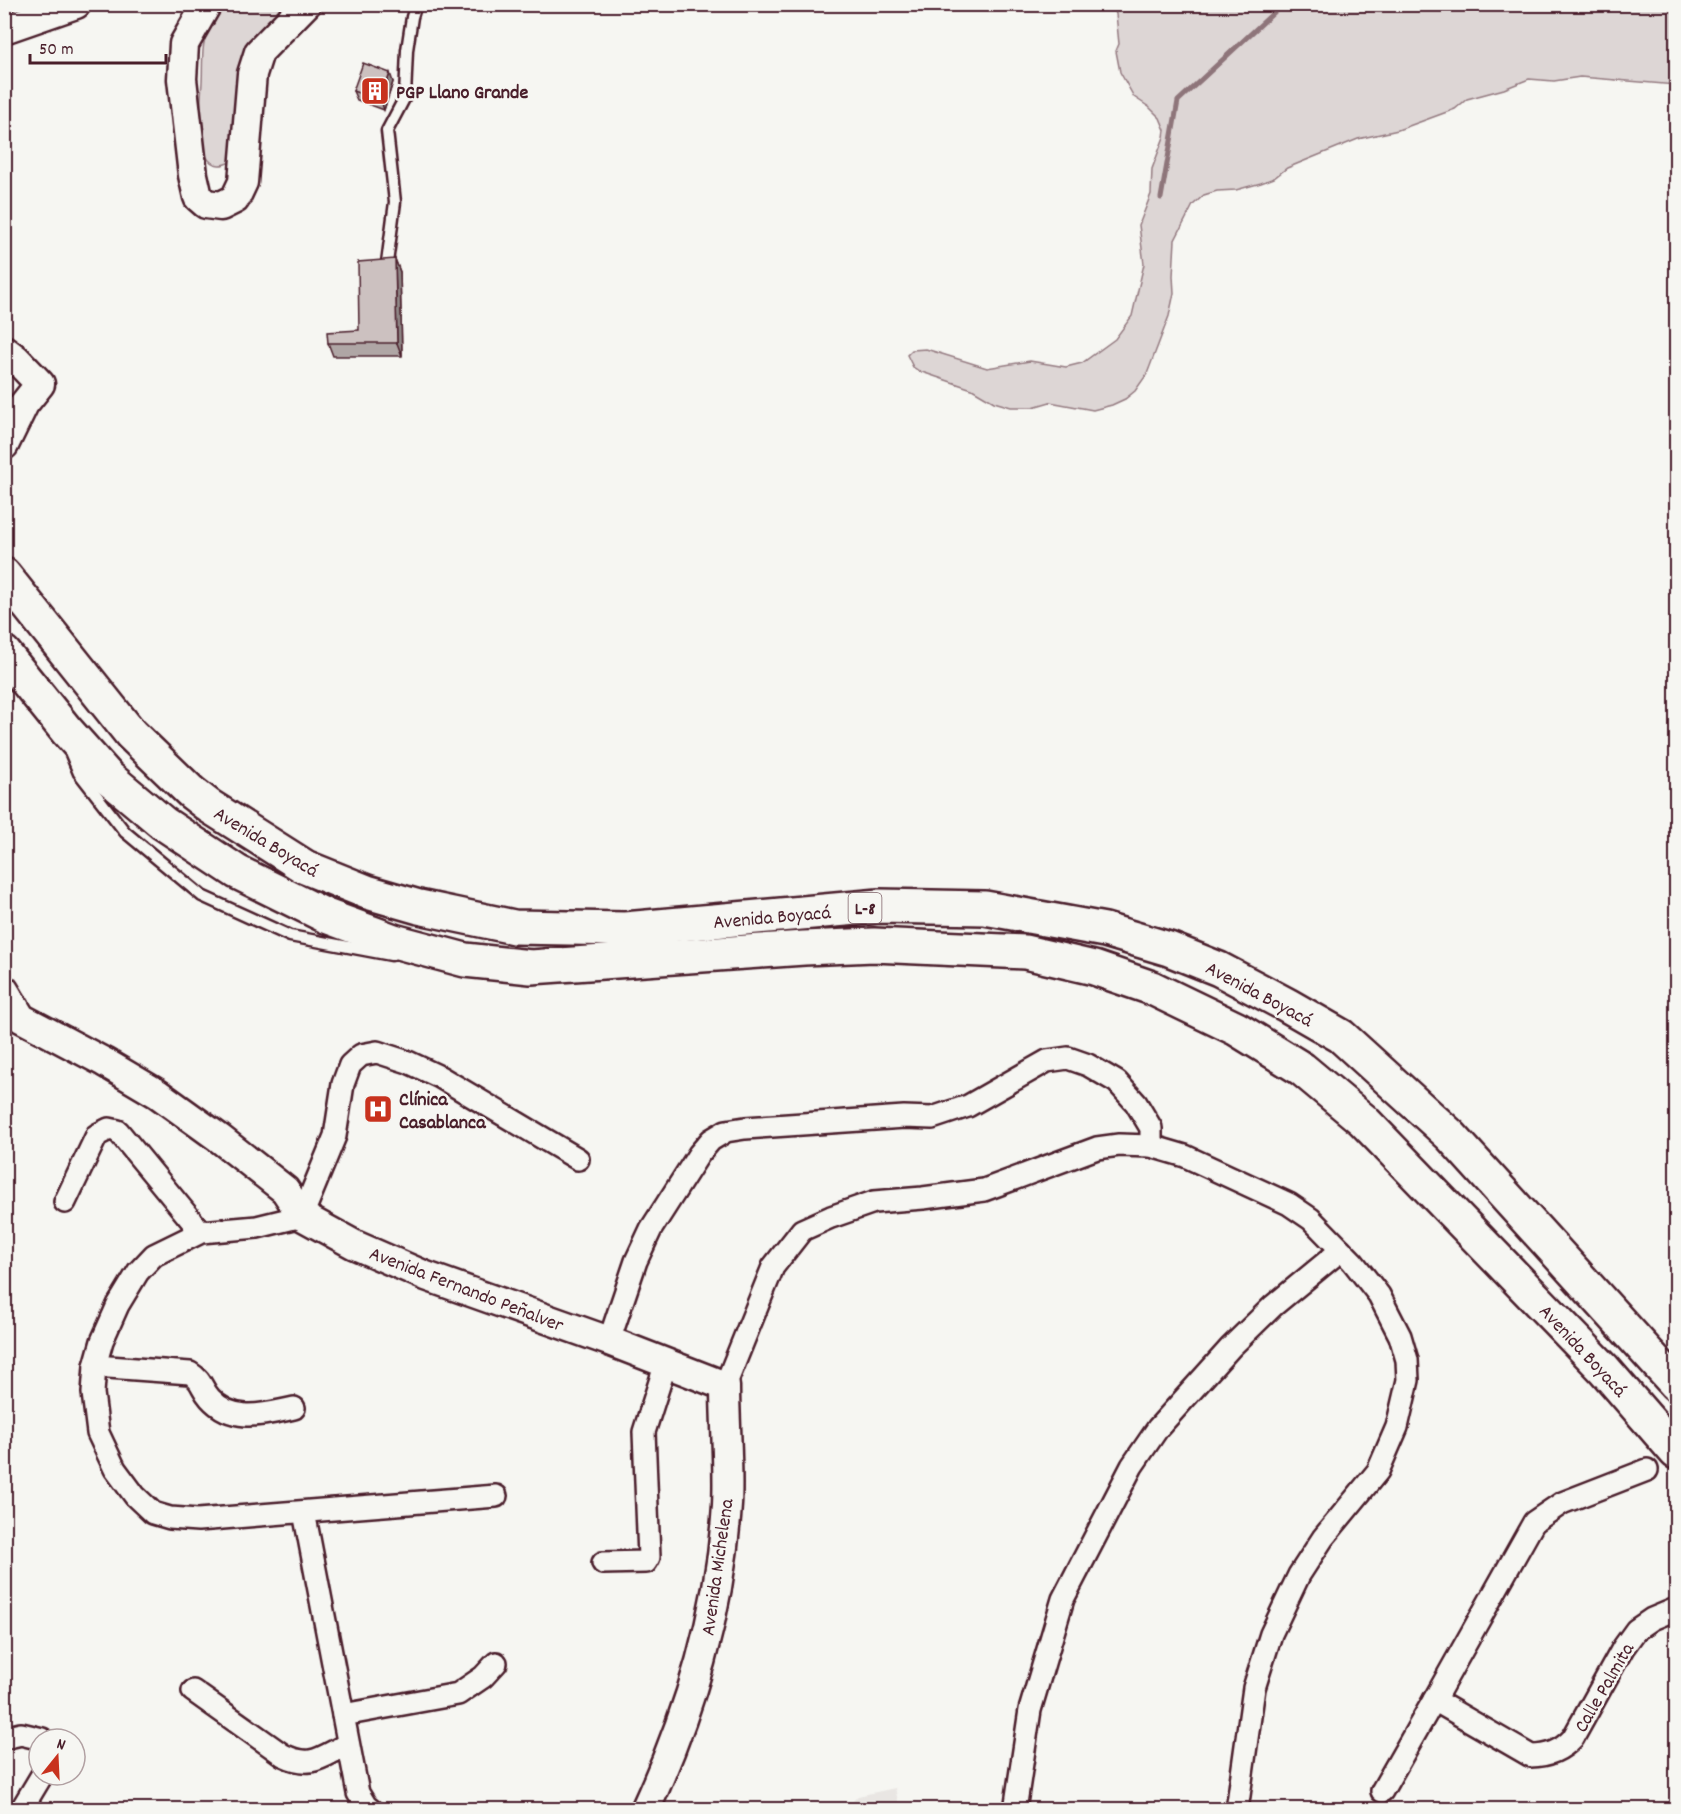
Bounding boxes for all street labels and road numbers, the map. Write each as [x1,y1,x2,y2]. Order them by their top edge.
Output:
street label: Avenida Boyacá [208,801,323,886]
road number: L-8 [848,893,882,923]
street label: Avenida Boyacá [712,900,832,938]
street label: Avenida Boyacá [1200,956,1317,1036]
street label: Avenida Fernando Peñalver [365,1241,568,1341]
street label: Avenida Boyacá [1531,1299,1632,1405]
street label: Avenida Michelena [696,1497,743,1638]
street label: Calle Palmita [1569,1638,1643,1739]

